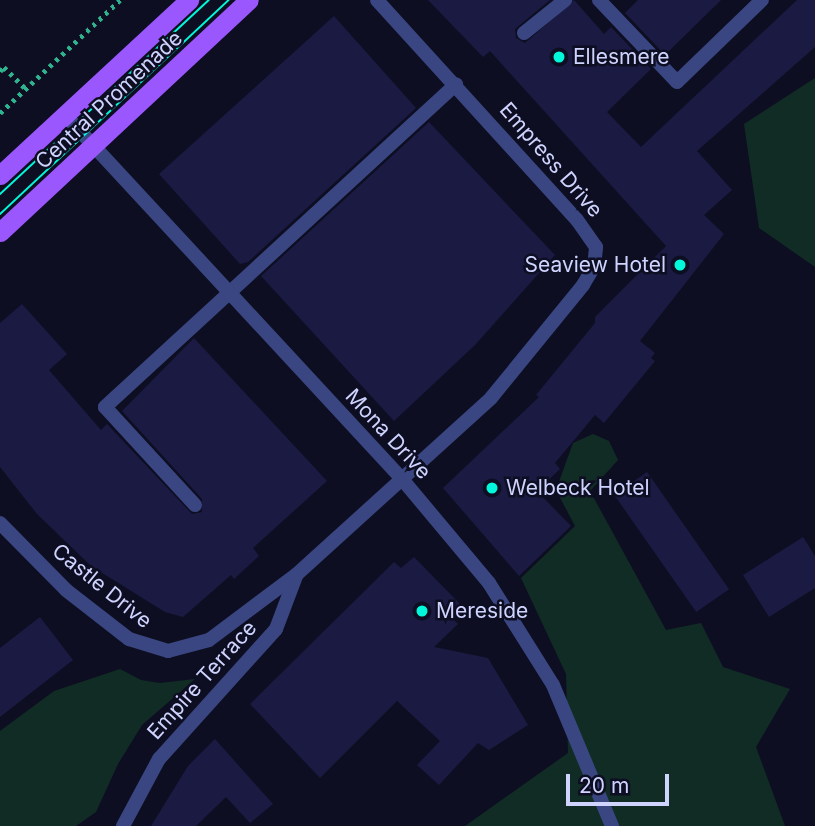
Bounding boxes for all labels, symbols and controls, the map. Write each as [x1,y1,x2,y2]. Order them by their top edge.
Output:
street label: Central Promenade [31,26,187,174]
place label: Ellesmere [573,44,670,70]
marker: Ellesmere [551,49,567,65]
street label: Empress Drive [494,97,608,223]
place label: Seaview Hotel [525,252,666,278]
marker: Seaview Hotel [672,257,688,273]
street label: Mona Drive [340,384,436,484]
place label: Welbeck Hotel [506,475,650,501]
marker: Welbeck Hotel [484,480,500,496]
street label: Castle Drive [47,538,157,634]
place label: Mereside [436,598,528,624]
marker: Mereside [414,603,430,619]
street label: Empire Terrace [142,615,262,745]
scale bar [570,760,673,804]
text: 20 m [579,773,629,798]

